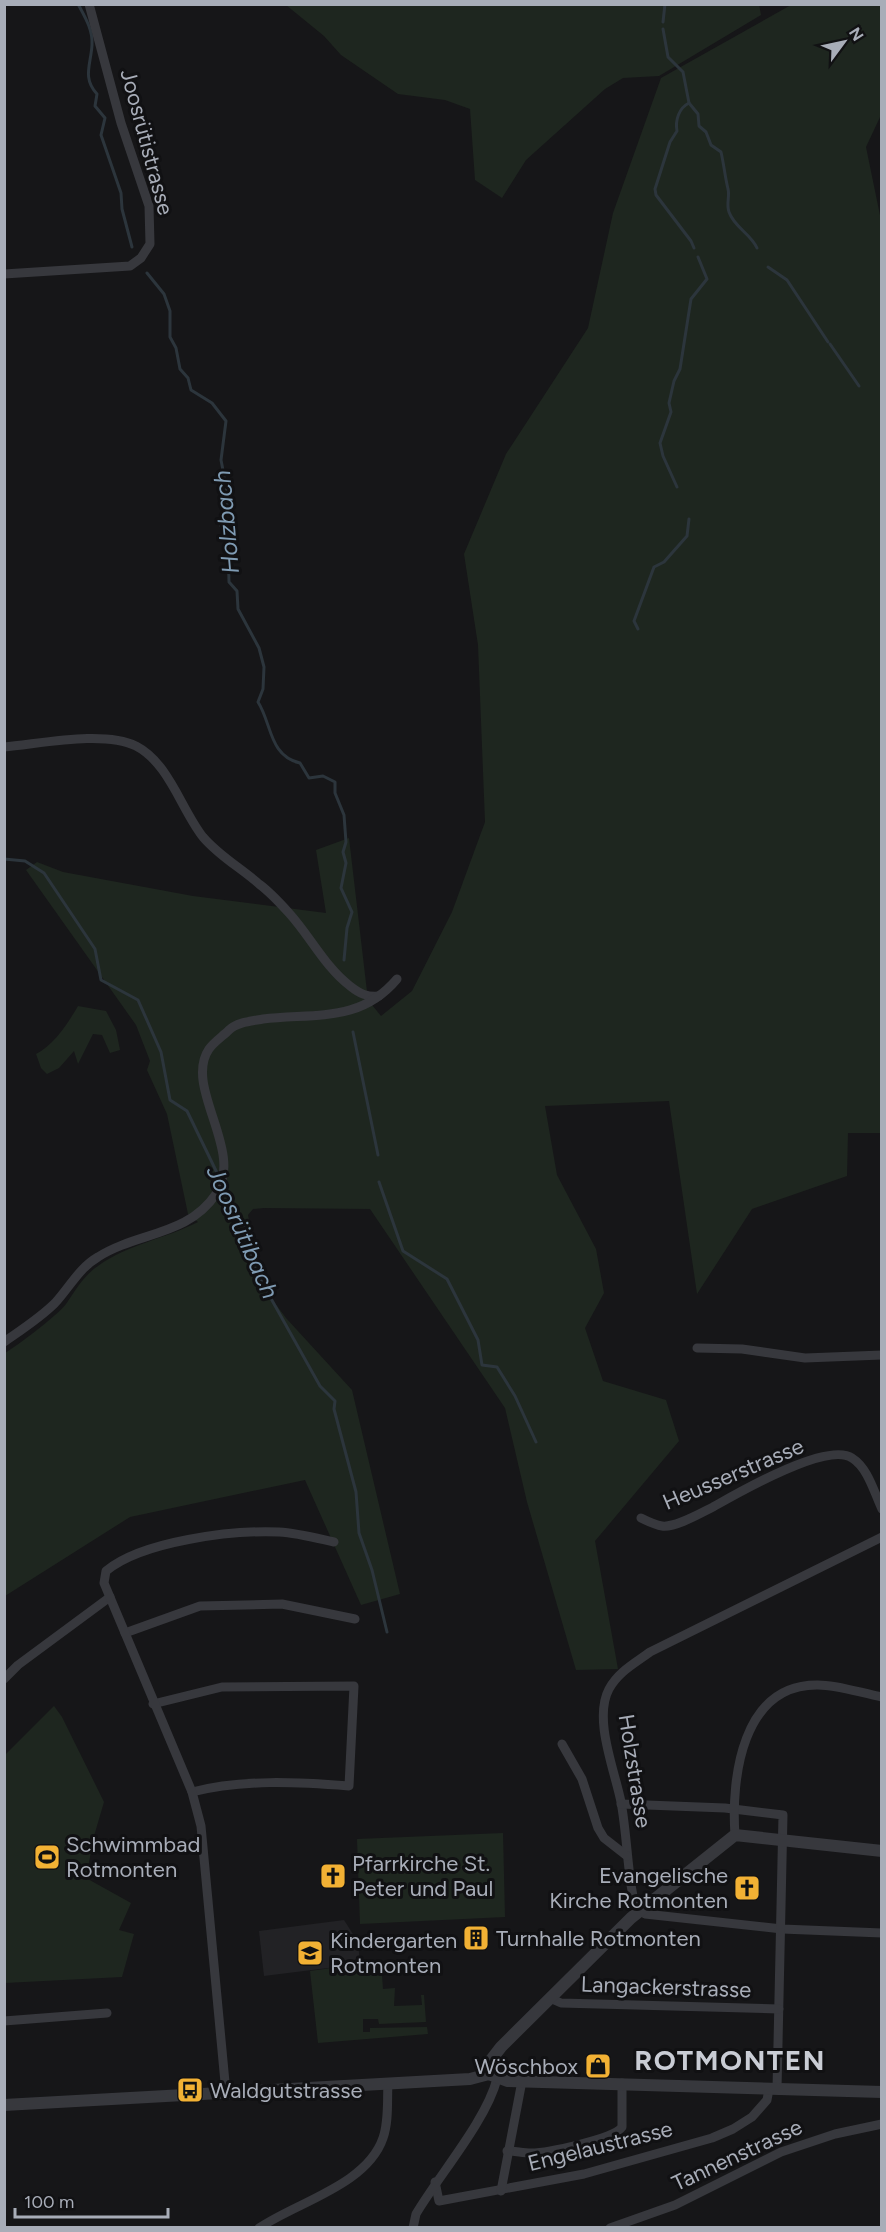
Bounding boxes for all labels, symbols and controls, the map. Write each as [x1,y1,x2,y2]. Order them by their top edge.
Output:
north arrow [814,12,874,72]
text: N [845,24,867,44]
street label: Joosrütistrasse [115,66,179,218]
water label: Holzbach [207,469,245,575]
water label: Joosrütibach [200,1160,285,1303]
street label: Heusserstrasse [658,1432,808,1516]
street label: Holzstrasse [613,1712,657,1830]
place label: Schwimmbad Rotmonten [66,1831,200,1883]
sports icon: Schwimmbad Rotmonten [32,1842,62,1872]
place label: Pfarrkirche St. Peter und Paul [352,1850,493,1902]
church icon: Pfarrkirche St. Peter und Paul [318,1861,348,1891]
place label: Evangelische Kirche Rotmonten [549,1862,728,1914]
church icon: Evangelische Kirche Rotmonten [732,1873,762,1903]
building icon: Turnhalle Rotmonten [461,1923,491,1953]
place label: Turnhalle Rotmonten [496,1925,701,1952]
place label: Kindergarten Rotmonten [330,1927,457,1979]
school or university icon: Kindergarten Rotmonten [295,1938,325,1968]
street label: Langackerstrasse [580,1971,752,2003]
district label: ROTMONTEN [634,2043,826,2077]
shop icon: Wöschbox [583,2051,613,2081]
place label: Wöschbox [475,2053,579,2080]
bus stop icon: Waldgutstrasse [175,2075,205,2105]
place label: Waldgutstrasse [210,2077,362,2104]
street label: Tannenstrasse [668,2113,806,2197]
street label: Engelaustrasse [525,2115,675,2177]
scale bar [15,2181,168,2219]
text: 100 m [24,2191,74,2213]

